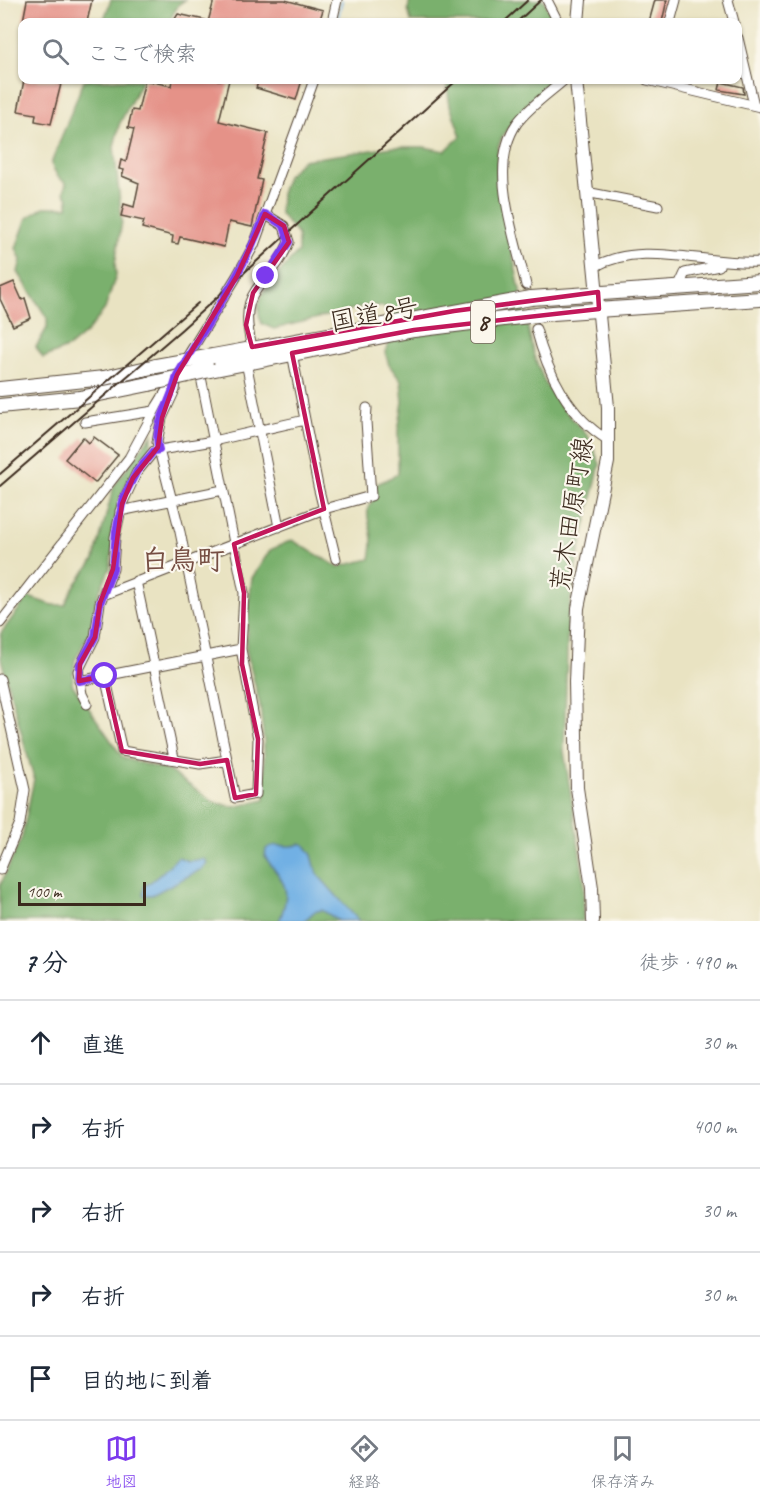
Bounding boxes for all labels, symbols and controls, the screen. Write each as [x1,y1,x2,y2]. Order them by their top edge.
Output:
search box [18,18,742,84]
icon: search [39,35,72,68]
text: ここで検索 [87,40,197,68]
route end [252,262,278,288]
street label: 国道8号 [327,290,421,339]
road number: 8 [471,301,495,343]
street label: 荒木田原町線 [543,434,600,594]
district label: 白鳥町 [141,542,225,577]
route start [91,662,117,688]
scale bar [18,879,146,906]
text: 100 m [27,882,61,902]
text: 7 分 [24,946,68,979]
text: 徒歩 · 490 m [640,950,736,975]
icon: ahead [24,1026,57,1059]
text: 30 m [702,1030,736,1055]
text: 直進 [81,1031,125,1059]
icon: right [24,1110,57,1143]
text: 400 m [693,1114,736,1139]
text: 右折 [81,1115,125,1143]
icon: right [24,1194,57,1227]
text: 30 m [702,1198,736,1223]
text: 右折 [81,1199,125,1227]
icon: right [24,1278,57,1311]
text: 30 m [702,1282,736,1307]
text: 右折 [81,1283,125,1311]
icon: arrive [24,1362,57,1395]
text: 目的地に到着 [81,1367,213,1395]
tab: 地図 [105,1432,138,1492]
tab: 経路 [348,1432,381,1492]
tab: 保存済み [591,1432,655,1492]

